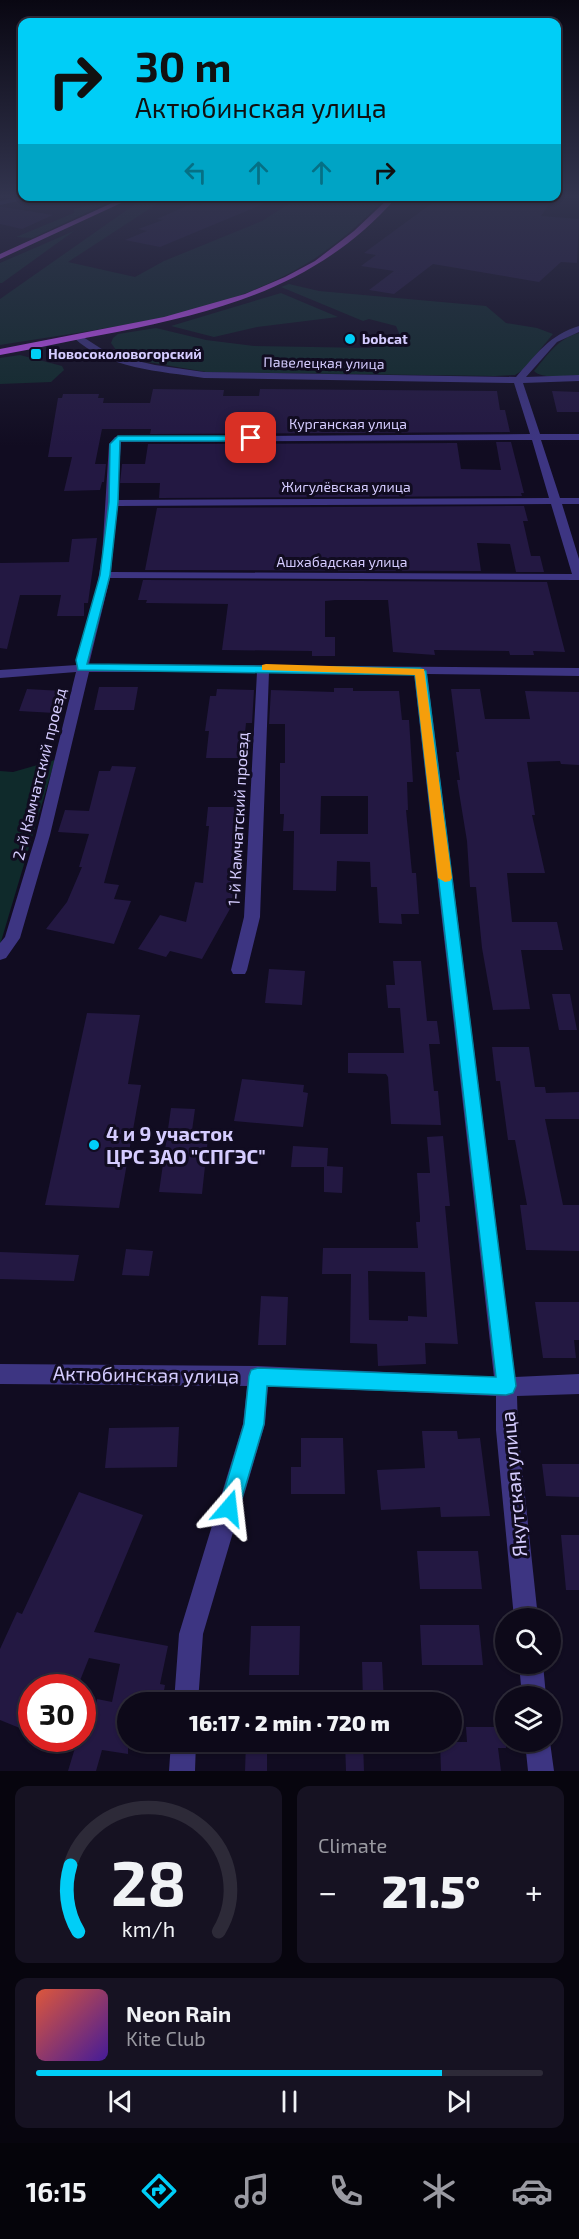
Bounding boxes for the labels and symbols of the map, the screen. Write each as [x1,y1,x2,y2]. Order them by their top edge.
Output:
place label: bobcat [362,330,408,347]
marker: bobcat [343,332,357,346]
place label: Новосоколовогорский [48,345,202,362]
marker: Новосоколовогорский [29,347,43,361]
street label: Павелецкая улица [263,353,385,372]
pin [225,412,276,463]
street label: Курганская улица [289,415,407,432]
street label: Жигулёвская улица [281,478,411,495]
street label: Ашхабадская улица [276,553,408,570]
street label: 2-й Камчатский проезд [8,686,69,862]
street label: 1-й Камчатский проезд [223,731,252,907]
place label: 4 и 9 участок ЦРС ЗАО "СПГЭС" [106,1121,266,1168]
marker: 4 и 9 участок ЦРС ЗАО "СПГЭС" [87,1138,101,1152]
street label: Актюбинская улица [53,1360,239,1389]
street label: Якутская улица [495,1410,532,1558]
position arrow [197,1476,261,1540]
speed limit sign: 30 [18,1674,96,1752]

